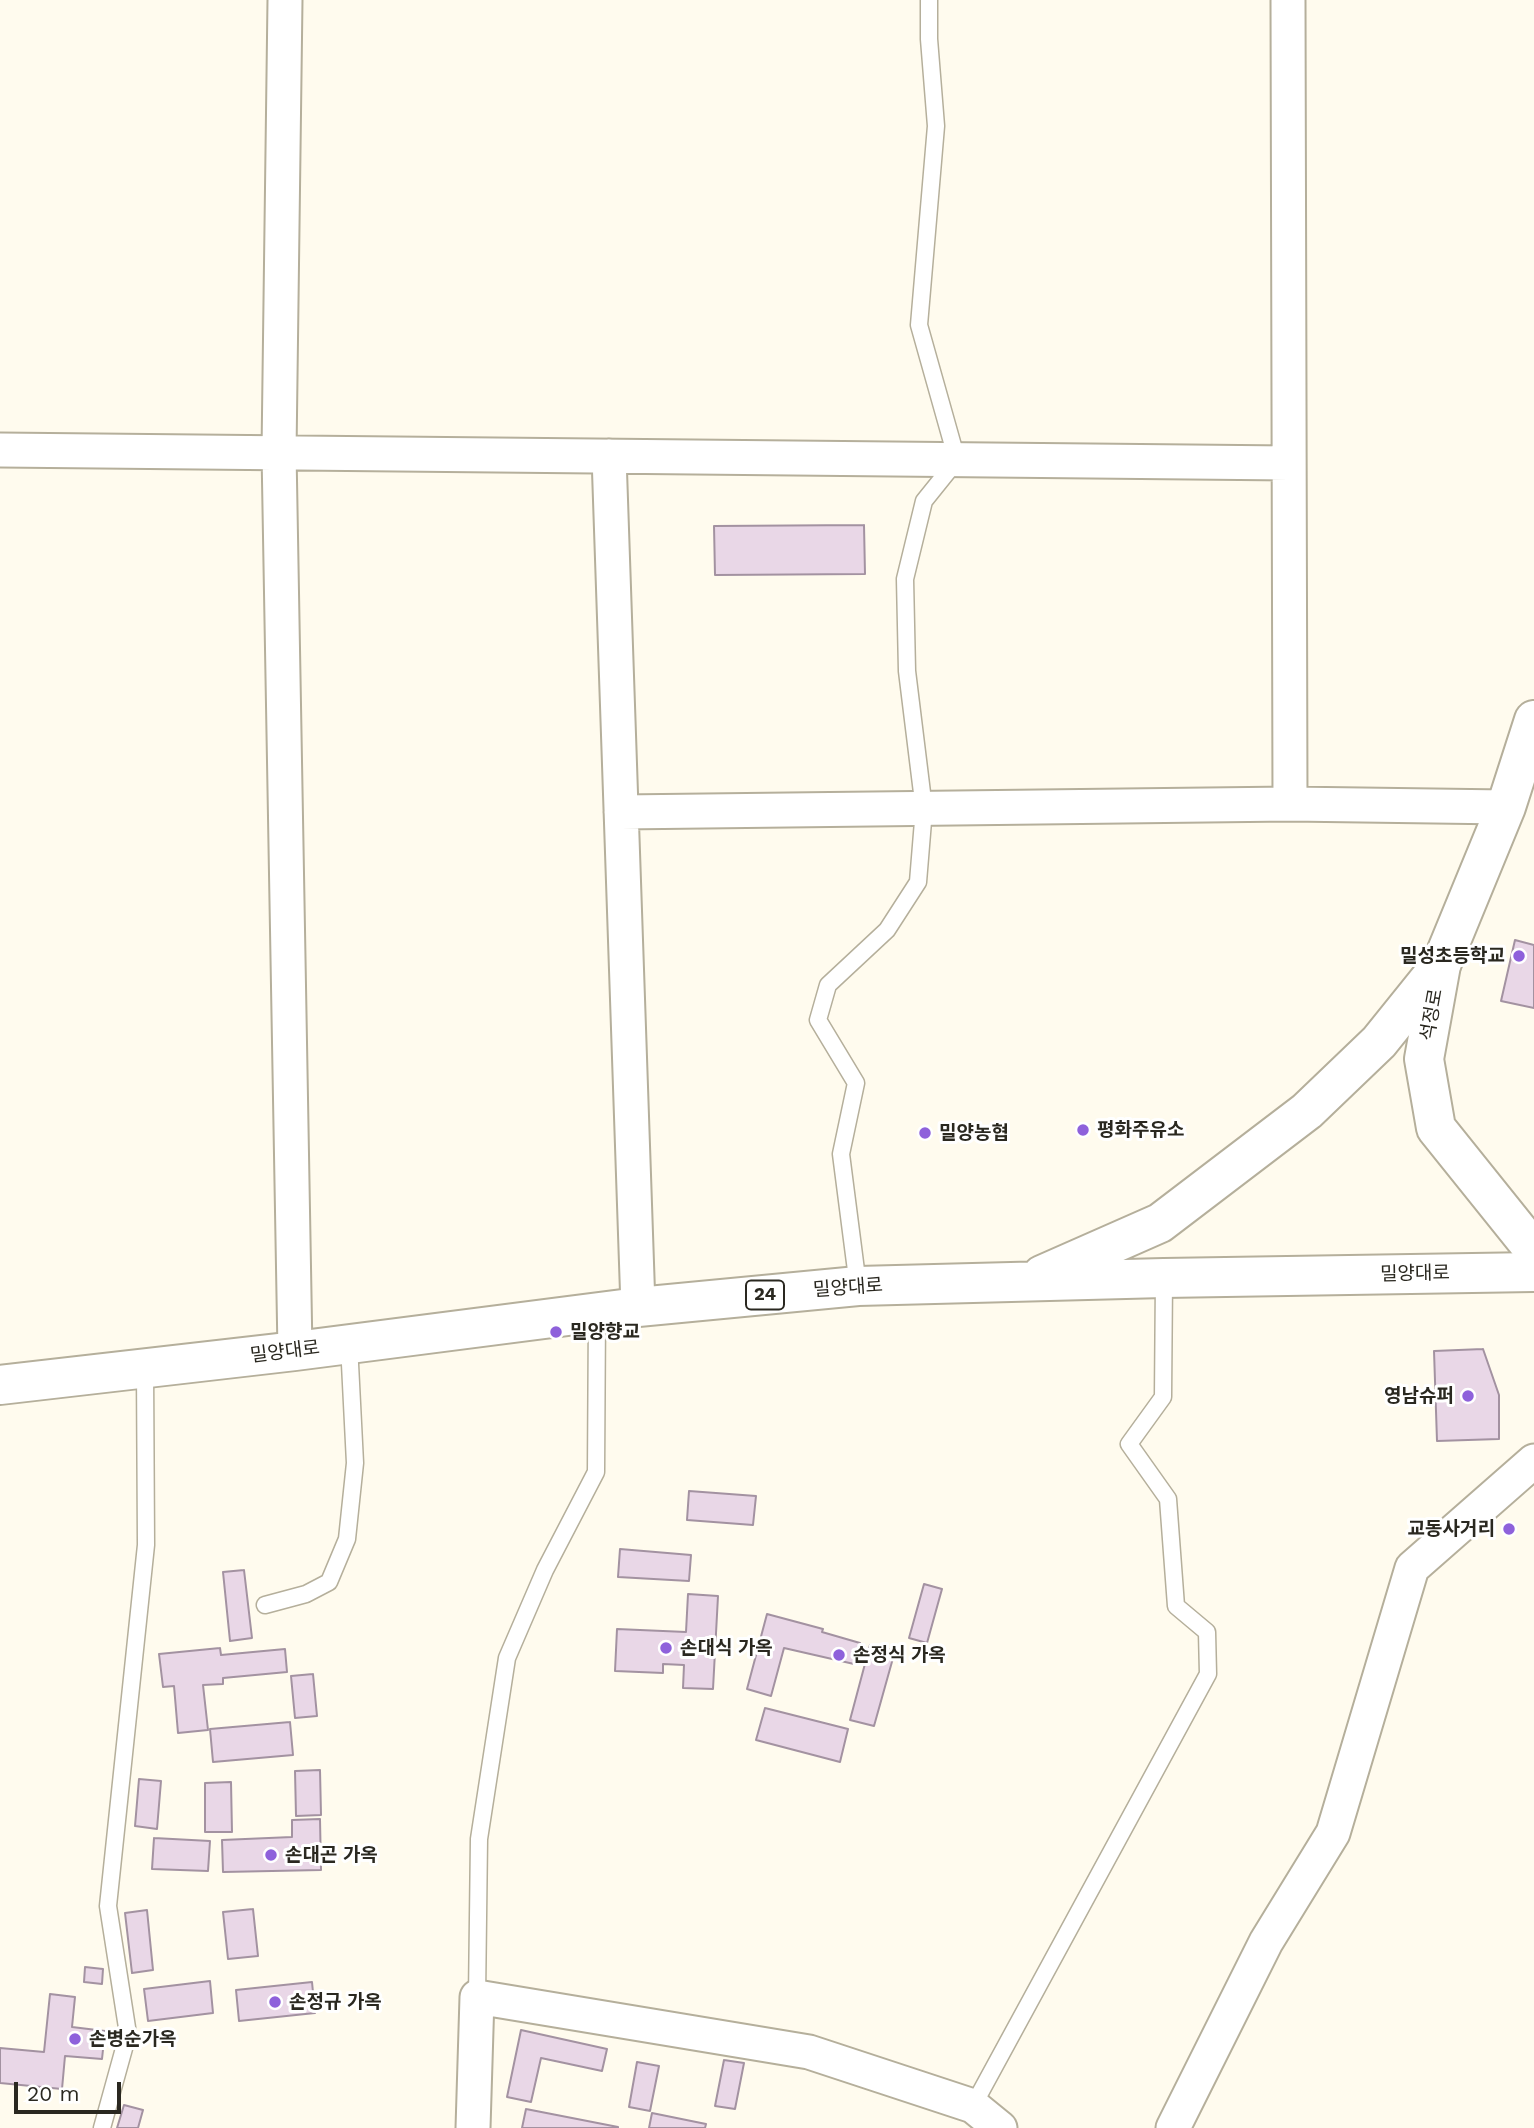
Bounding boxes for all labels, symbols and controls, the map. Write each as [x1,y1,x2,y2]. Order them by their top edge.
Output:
place label: 밀성초등학교 [1400,945,1505,967]
marker: 밀성초등학교 [1511,948,1527,964]
street label: 석정로 [1416,987,1448,1043]
place label: 평화주유소 [1097,1119,1184,1141]
place label: 밀양농협 [939,1122,1009,1144]
marker: 평화주유소 [1075,1122,1091,1138]
marker: 밀양농협 [917,1125,933,1141]
street label: 밀양대로 [1380,1262,1450,1286]
street label: 밀양대로 [812,1274,884,1302]
road number: 24 [746,1280,784,1310]
place label: 밀양향교 [570,1321,640,1343]
marker: 밀양향교 [548,1324,564,1340]
street label: 밀양대로 [249,1336,321,1368]
place label: 영남슈퍼 [1384,1385,1454,1407]
marker: 영남슈퍼 [1460,1388,1476,1404]
place label: 교동사거리 [1408,1518,1495,1540]
marker: 교동사거리 [1501,1521,1517,1537]
place label: 손대식 가옥 [680,1637,773,1659]
marker: 손대식 가옥 [658,1640,674,1656]
place label: 손정식 가옥 [853,1644,946,1666]
marker: 손정식 가옥 [831,1647,847,1663]
place label: 손대곤 가옥 [285,1844,378,1866]
marker: 손대곤 가옥 [263,1847,279,1863]
place label: 손정규 가옥 [289,1991,382,2013]
marker: 손정규 가옥 [267,1994,283,2010]
place label: 손병순가옥 [89,2028,176,2050]
marker: 손병순가옥 [67,2031,83,2047]
scale bar [18,2068,124,2112]
text: 20 m [27,2081,79,2106]

